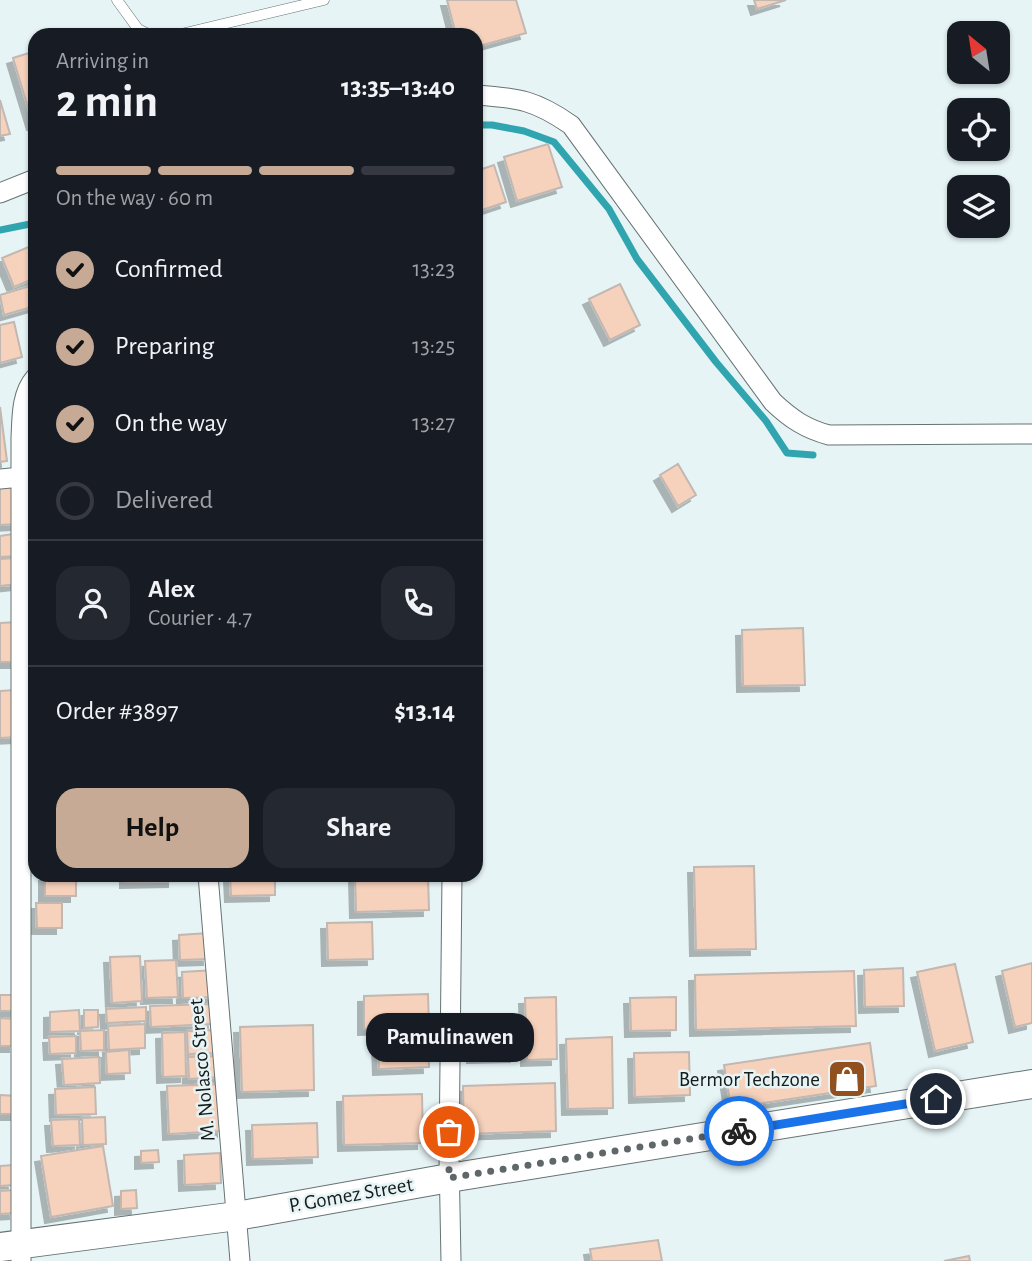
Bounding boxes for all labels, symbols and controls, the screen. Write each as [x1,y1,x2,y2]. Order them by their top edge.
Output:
north arrow [947,21,1010,84]
map controls [947,21,1010,238]
text: Arriving in [56,50,149,73]
text: 13:35–13:40 [341,74,455,100]
text: 2 min [56,79,158,125]
button: locate [947,98,1010,161]
button: layers [947,175,1010,238]
text: On the way · 60 m [56,187,213,210]
icon: check [56,251,94,289]
text: Confirmed [115,256,223,282]
text: 13:23 [412,258,455,281]
icon: check [56,328,94,366]
text: Preparing [115,333,214,359]
text: 13:25 [412,335,455,358]
icon: check [56,405,94,443]
text: On the way [115,410,227,436]
text: 13:27 [412,412,455,435]
text: Delivered [115,487,213,513]
button: person [56,566,130,640]
button: phone [381,566,455,640]
text: Alex [148,576,195,602]
text: Courier · 4.7 [148,607,252,630]
text: Order #3897 [56,698,179,724]
text: $13.14 [394,698,455,724]
button: Help [56,788,249,868]
button: Share [263,788,455,868]
street label: M. Nolasco Street [185,998,219,1142]
callout: Pamulinawen [365,1013,533,1062]
text: Pamulinawen [386,1026,514,1049]
shop icon: Bermor Techzone [826,1058,868,1100]
place label: Bermor Techzone [679,1069,820,1090]
pin [906,1069,966,1129]
icon: home [917,1080,955,1118]
courier [704,1096,774,1166]
pin [419,1102,479,1162]
icon: bike [720,1112,758,1150]
icon: bag [430,1113,468,1151]
street label: P. Gomez Street [287,1174,415,1216]

